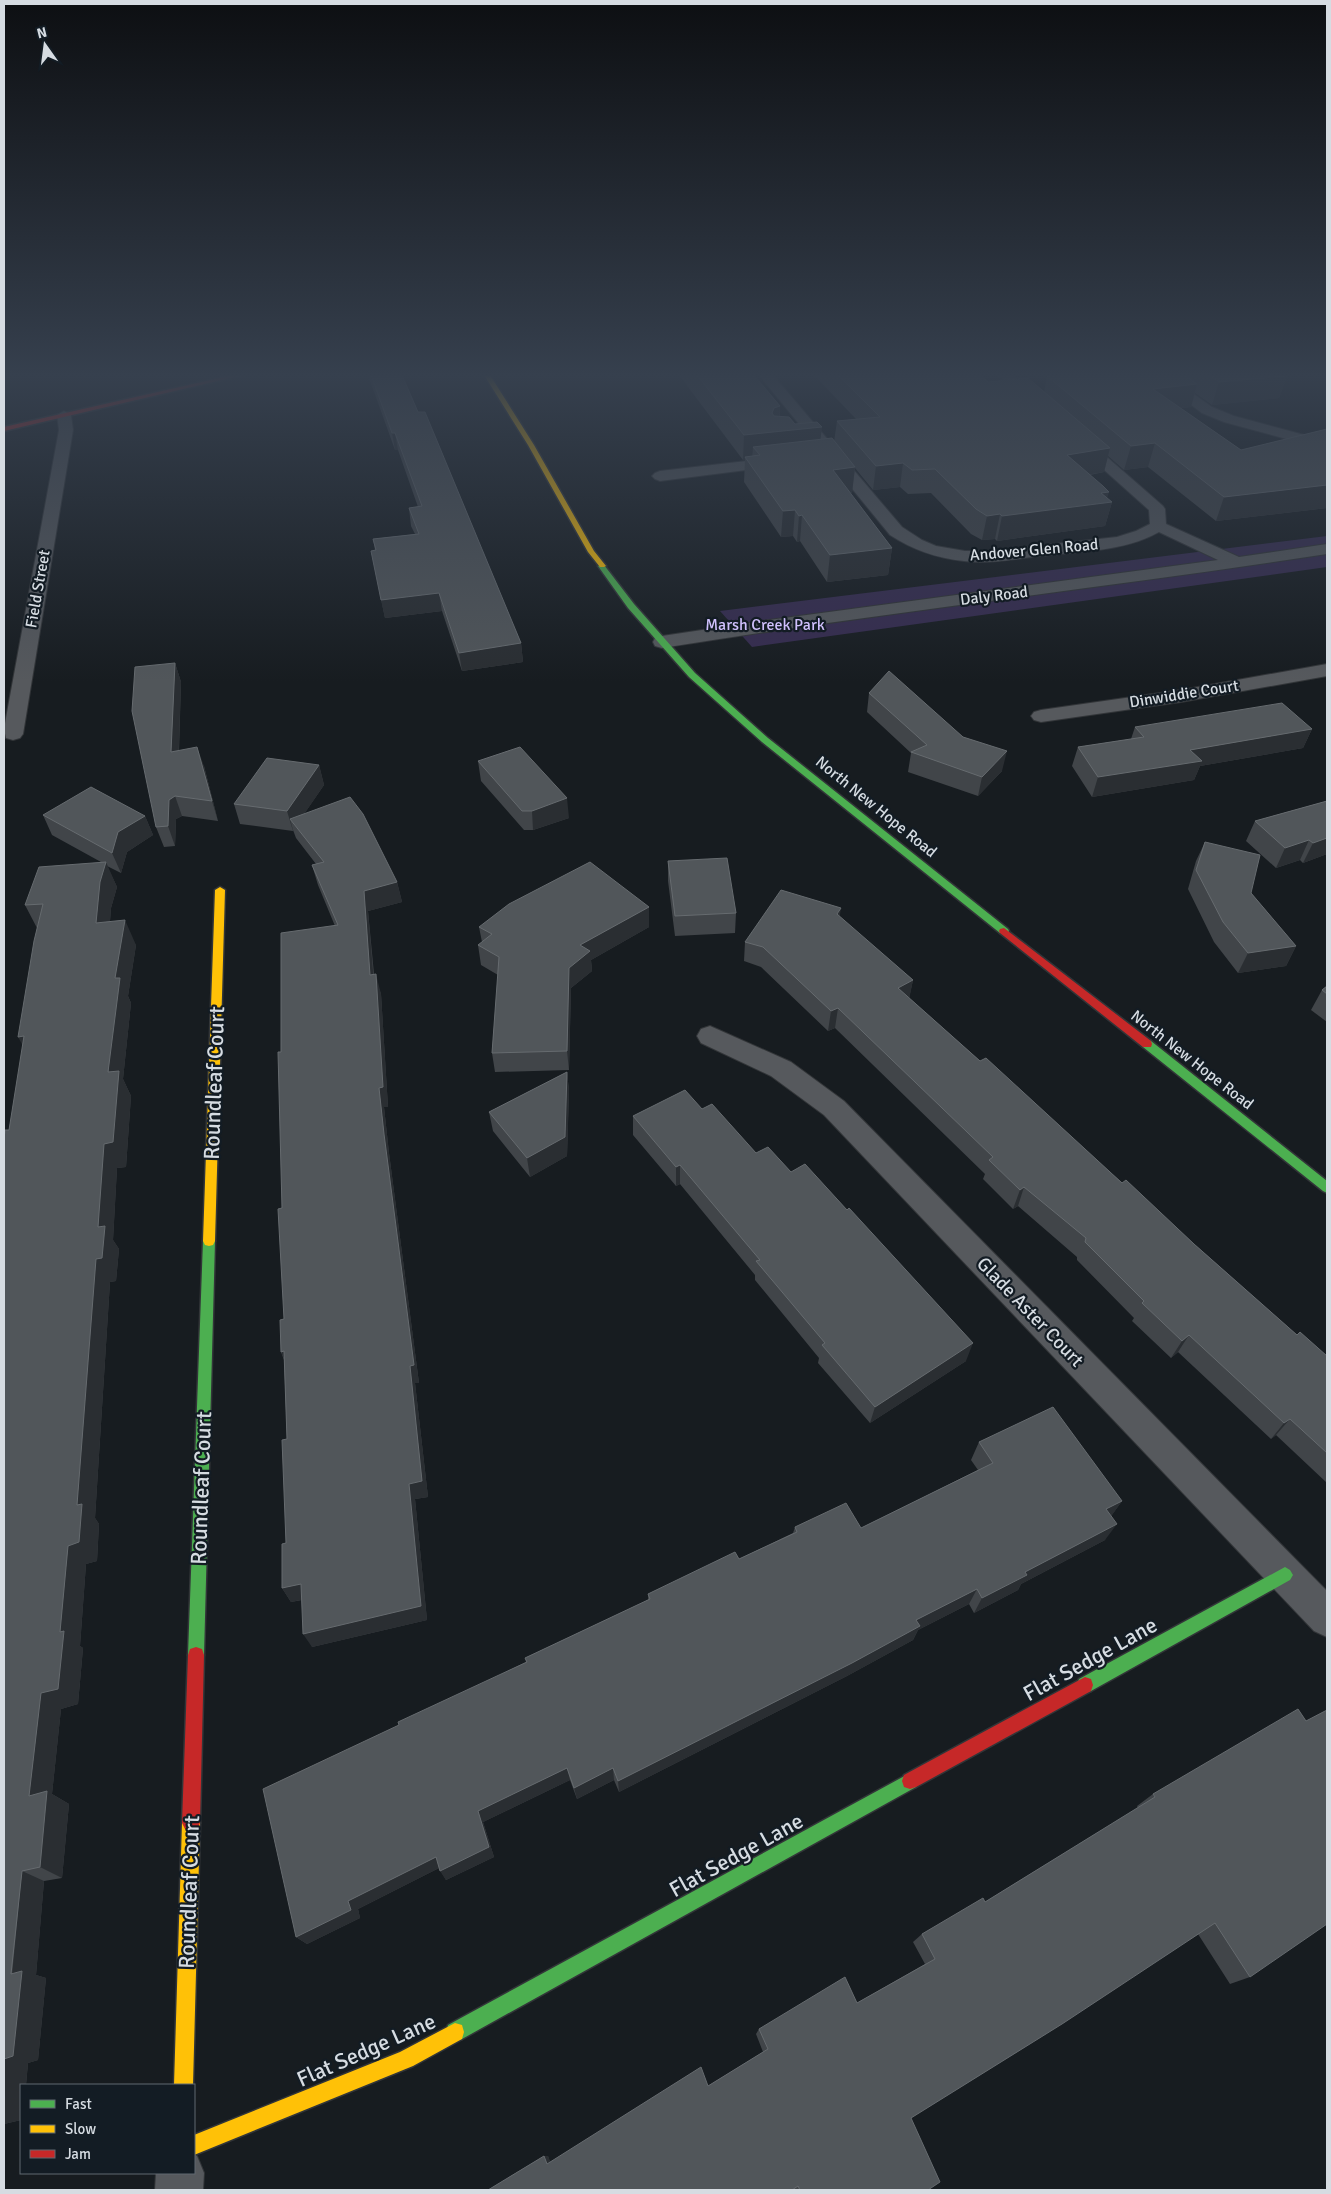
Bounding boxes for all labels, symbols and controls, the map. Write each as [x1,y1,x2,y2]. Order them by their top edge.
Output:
north arrow [20,20,70,70]
text: N [35,23,49,42]
street label: Andover Glen Road [969,534,1099,566]
street label: Field Street [21,548,55,630]
street label: Daly Road [959,582,1029,610]
park label: Marsh Creek Park [705,615,825,635]
street label: Dinwiddie Court [1128,675,1241,713]
street label: North New Hope Road [811,752,941,862]
street label: Roundleaf Court [198,1006,230,1160]
street label: North New Hope Road [1127,1006,1257,1114]
street label: Glade Aster Court [971,1252,1089,1372]
street label: Roundleaf Court [185,1411,217,1565]
street label: Flat Sedge Lane [1018,1611,1162,1707]
street label: Flat Sedge Lane [664,1807,808,1903]
street label: Roundleaf Court [173,1815,205,1969]
street label: Flat Sedge Lane [292,2007,440,2093]
legend [20,2084,195,2174]
text: Fast [65,2095,92,2113]
text: Slow [65,2120,96,2138]
text: Jam [65,2145,91,2163]

